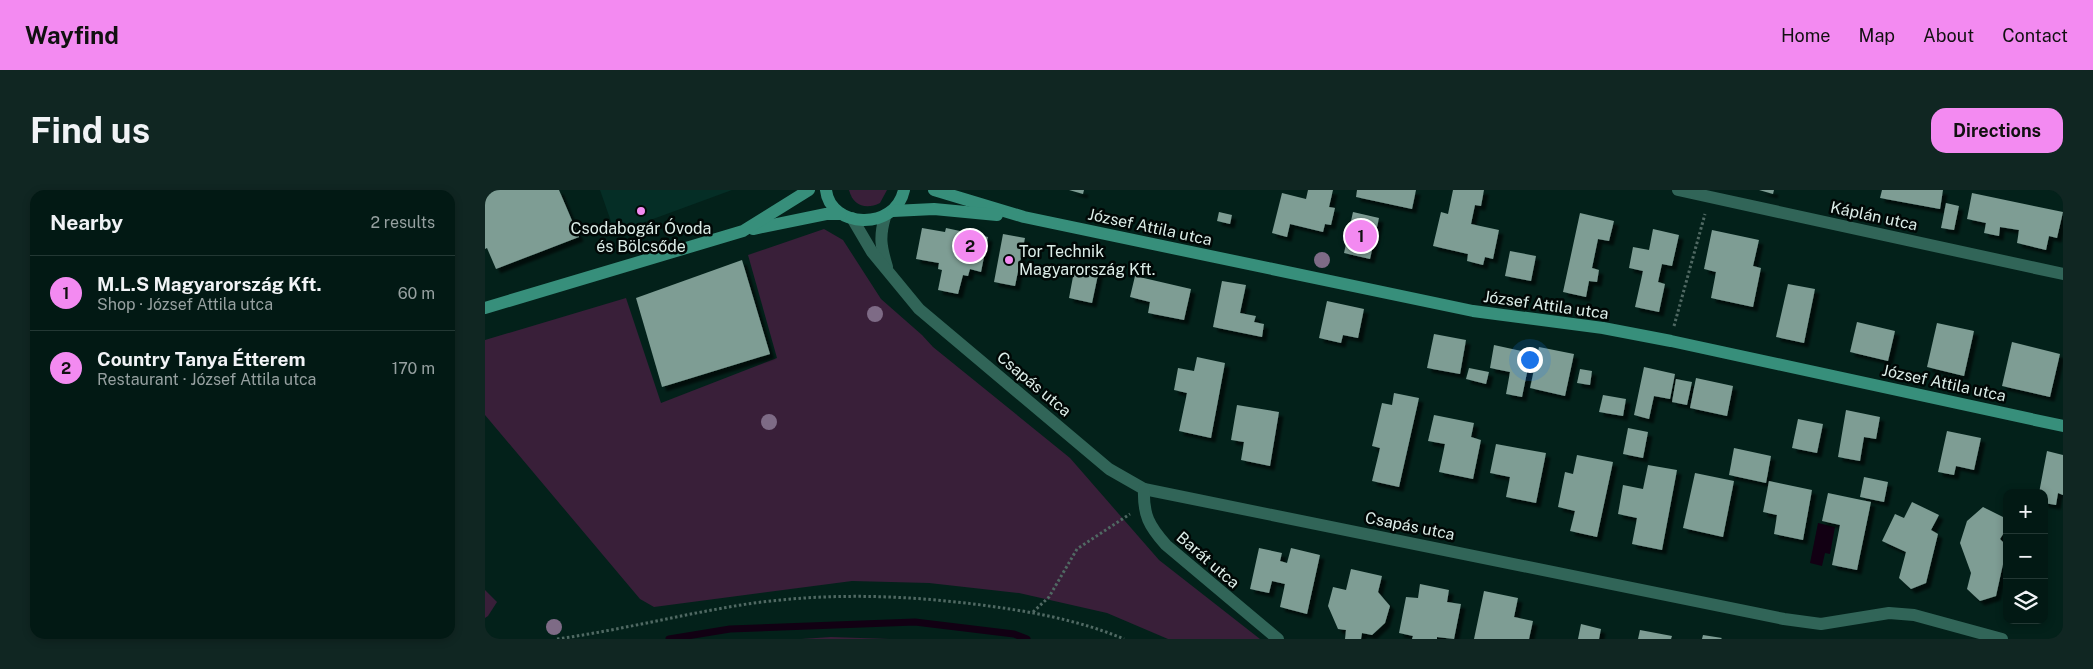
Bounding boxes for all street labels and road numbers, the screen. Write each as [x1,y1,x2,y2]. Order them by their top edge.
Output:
street label: Káplán utca [1829,197,1919,235]
street label: József Attila utca [1086,205,1214,249]
street label: József Attila utca [1482,287,1610,323]
street label: Csapás utca [993,348,1075,420]
street label: József Attila utca [1880,361,2008,405]
street label: Csapás utca [1364,508,1456,544]
street label: Barát utca [1173,528,1243,592]

